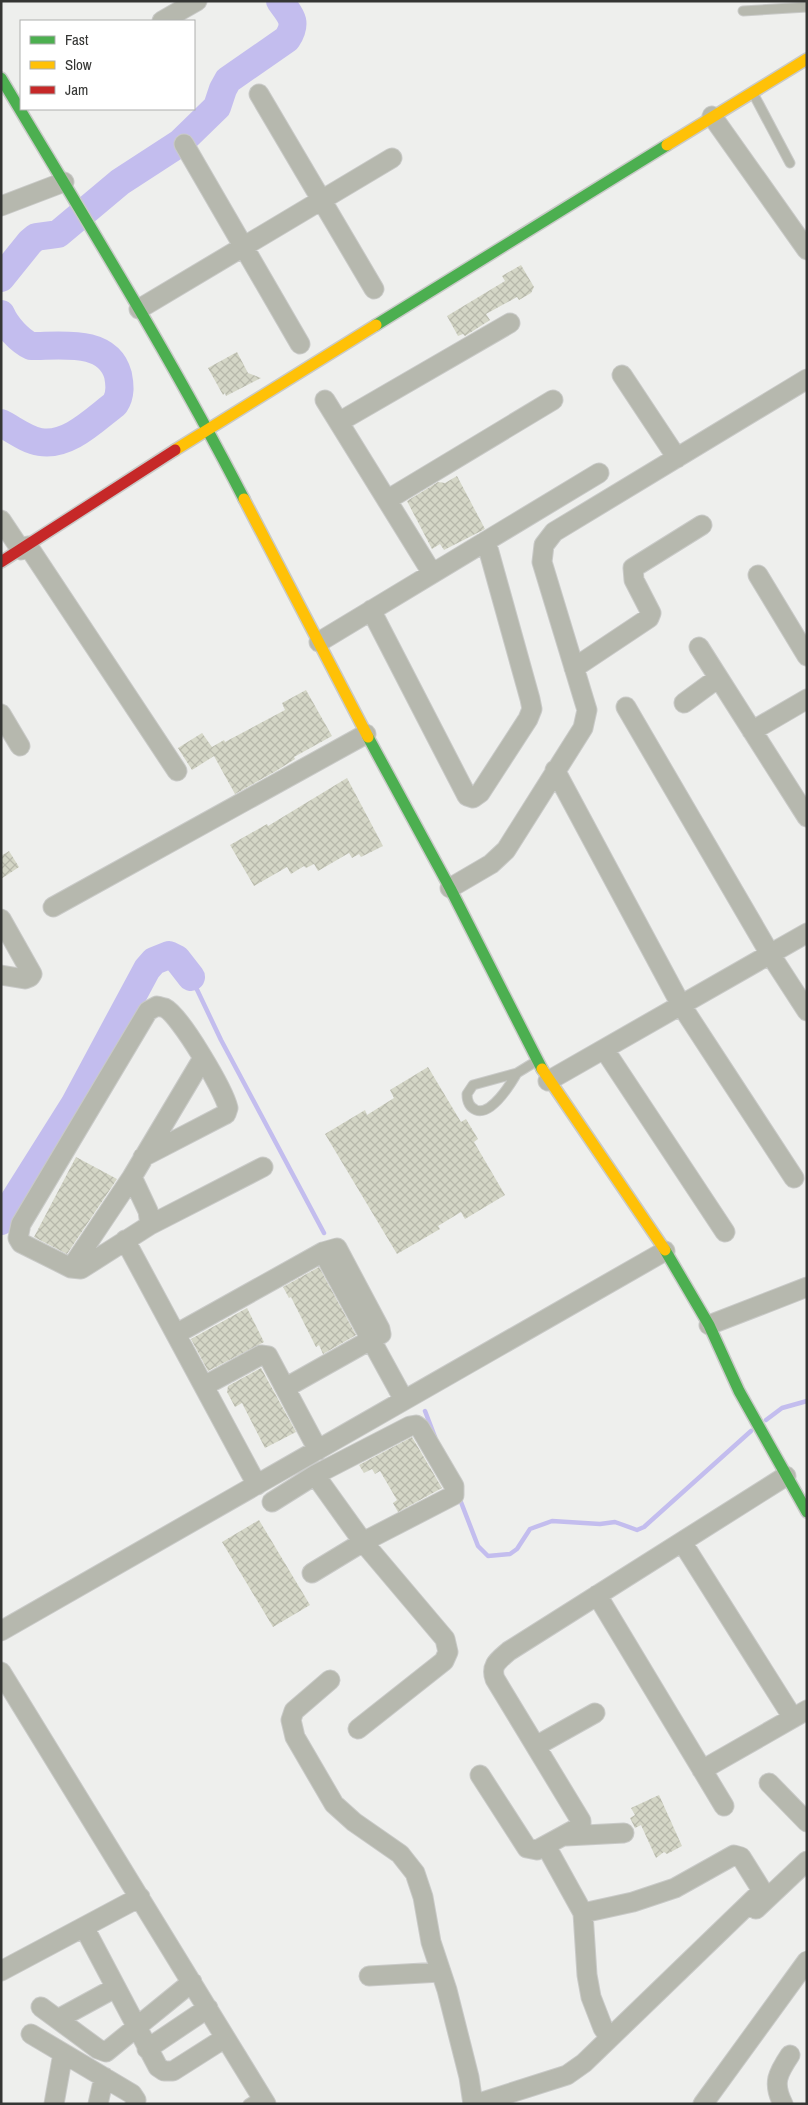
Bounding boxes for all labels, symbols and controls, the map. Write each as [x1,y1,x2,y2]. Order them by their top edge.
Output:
legend [20,20,195,110]
text: Fast [65,29,89,50]
text: Slow [65,54,92,75]
text: Jam [65,79,88,100]

